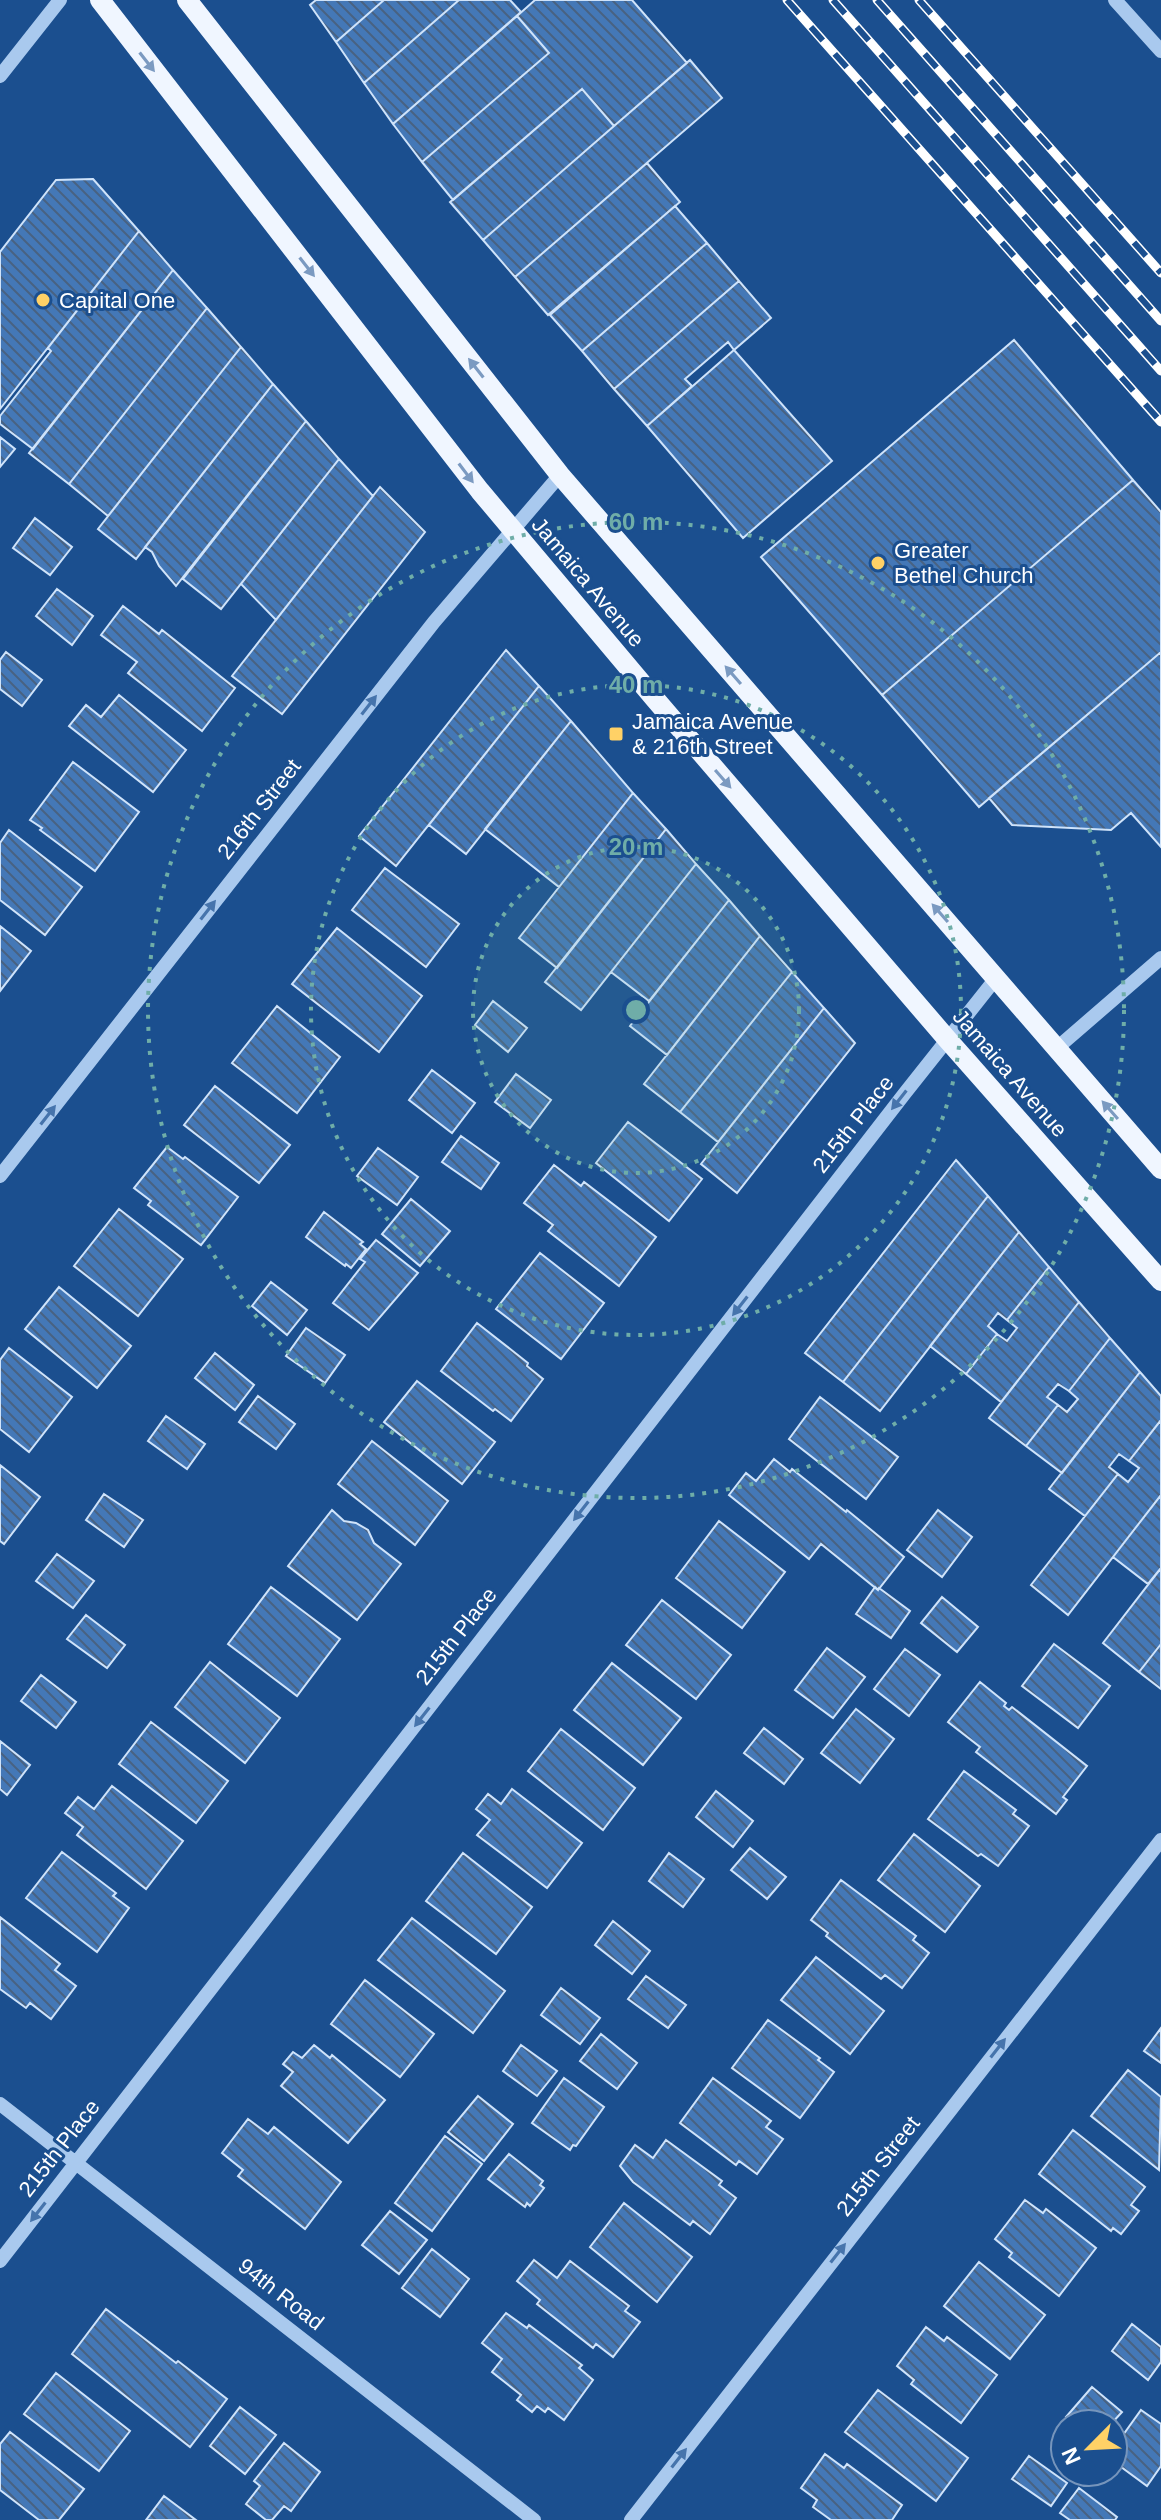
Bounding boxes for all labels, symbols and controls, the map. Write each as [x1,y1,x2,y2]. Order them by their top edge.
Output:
one-way arrow [139,52,155,72]
one-way arrow [298,257,314,277]
place label: Capital One [59,288,175,313]
marker: Capital One [34,291,52,309]
one-way arrow [468,358,484,378]
one-way arrow [458,462,474,483]
text: 60 m [609,508,663,535]
street label: Jamaica Avenue [527,512,649,652]
place label: Greater Bethel Church [894,538,1033,588]
marker: Greater Bethel Church [869,554,887,572]
one-way arrow [724,665,742,684]
text: 40 m [609,671,663,698]
one-way arrow [360,695,376,715]
place label: Jamaica Avenue & 216th Street [632,709,793,759]
marker: Jamaica Avenue & 216th Street [607,725,625,743]
street label: 216th Street [212,754,306,864]
one-way arrow [714,769,732,788]
text: 20 m [609,833,663,860]
one-way arrow [200,900,216,920]
one-way arrow [932,903,950,922]
centre of rings [622,996,650,1024]
street label: Jamaica Avenue [948,1004,1072,1142]
street label: 215th Place [807,1071,899,1177]
one-way arrow [892,1090,908,1110]
one-way arrow [1102,1100,1119,1120]
one-way arrow [39,1105,56,1125]
one-way arrow [732,1296,749,1316]
one-way arrow [573,1501,589,1521]
street label: 215th Place [410,1583,502,1689]
one-way arrow [414,1707,430,1727]
one-way arrow [990,2038,1006,2059]
street label: 215th Place [13,2095,105,2201]
street label: 215th Street [831,2111,925,2221]
one-way arrow [30,2202,46,2222]
one-way arrow [830,2243,846,2264]
street label: 94th Road [233,2253,329,2335]
north arrow [1049,2408,1129,2488]
text: N [1057,2444,1086,2468]
one-way arrow [670,2448,686,2469]

